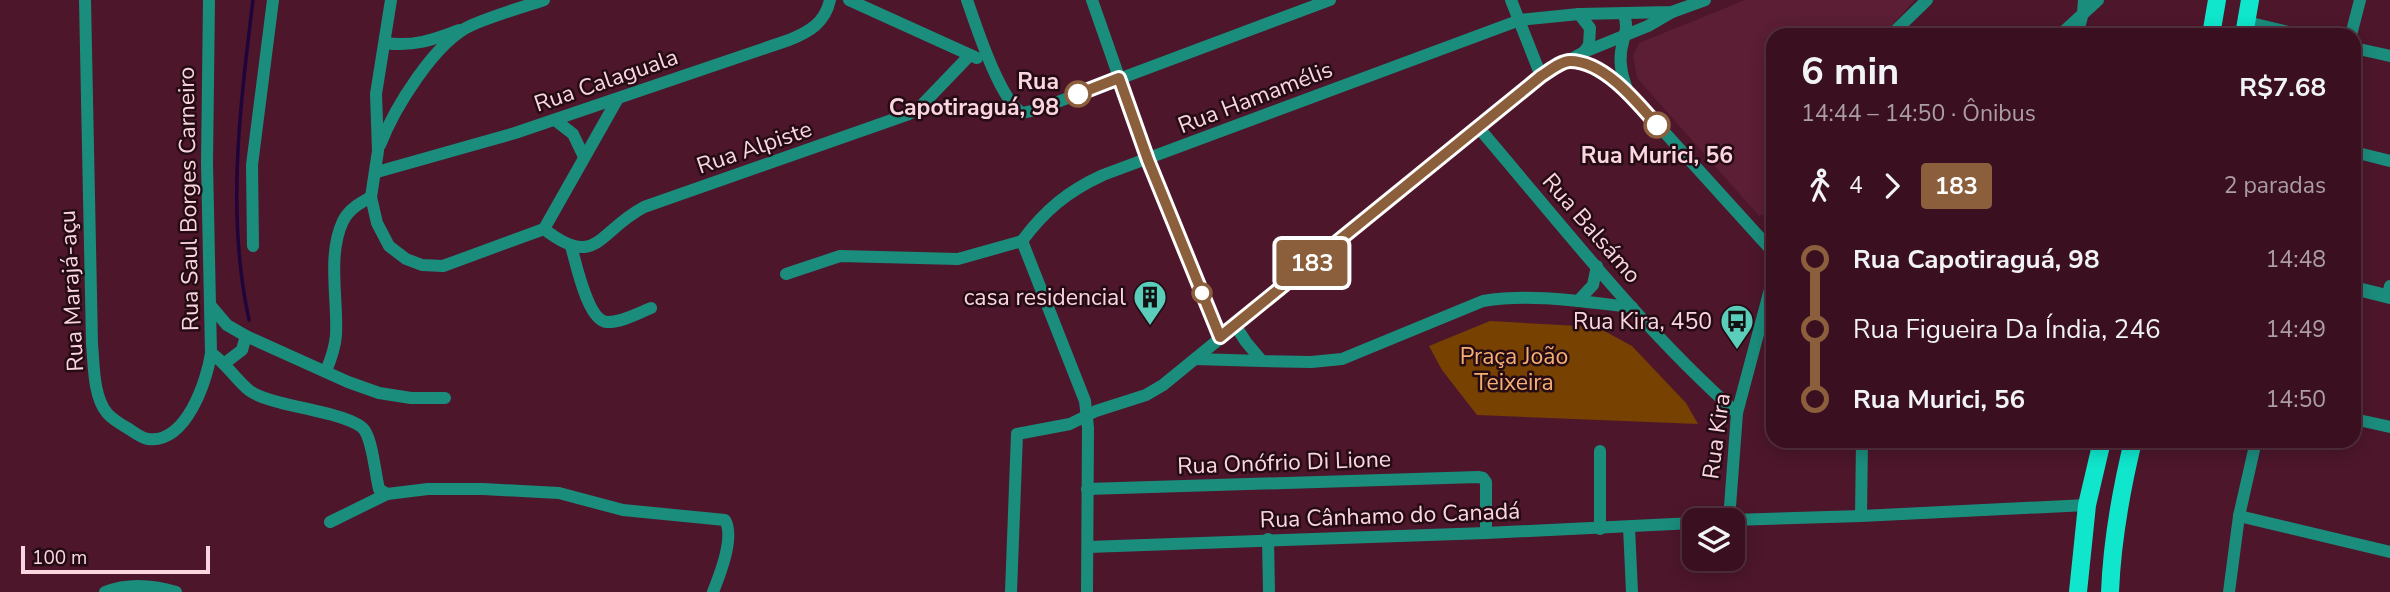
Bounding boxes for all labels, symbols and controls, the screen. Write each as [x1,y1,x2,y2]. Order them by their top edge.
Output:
street label: Rua Calaguala [530,41,682,120]
text: 6 min [1801,46,1899,97]
street label: Rua Hamamélis [1173,54,1337,141]
street label: Rua Saul Borges Carneiro [171,66,206,331]
place label: Rua Capotiraguá, 98 [889,66,1059,123]
text: R$7.68 [2239,70,2326,105]
marker: Rua Capotiraguá, 98 [1065,81,1091,107]
text: 14:44 – 14:50 · Ônibus [1801,98,2036,129]
marker: Rua Murici, 56 [1644,112,1670,138]
street label: Rua Alpiste [692,113,816,182]
place label: Rua Murici, 56 [1581,140,1733,171]
street label: Rua Balsámo [1535,167,1648,290]
icon: walk [1801,167,1839,205]
icon: forward [1873,167,1911,205]
text: 4 [1849,170,1863,201]
text: 183 [1935,170,1978,202]
text: 2 paradas [2224,170,2326,201]
street label: Rua Marajá-açu [52,209,91,373]
line badge: 183 [1272,240,1352,286]
text: Rua Capotiraguá, 98 [1853,242,2100,277]
text: 14:48 [2266,244,2326,275]
text: 183 [1290,247,1334,279]
building icon: casa residencial [1131,278,1169,327]
place label: casa residencial [964,282,1126,313]
unlabelled marker [1192,283,1212,303]
bus stop icon: Rua Kira, 450 [1718,302,1756,351]
place label: Rua Kira, 450 [1573,306,1712,337]
text: Rua Figueira Da Índia, 246 [1853,312,2161,347]
text: 14:49 [2266,314,2326,345]
park label: Praça João Teixeira [1460,341,1568,398]
text: Rua Murici, 56 [1853,382,2025,417]
text: 14:50 [2266,384,2326,415]
street label: Rua Kira [1695,391,1738,481]
street label: Rua Onófrio Di Lione [1177,443,1391,482]
street label: Rua Cânhamo do Canadá [1259,495,1521,536]
map controls [1682,508,1745,571]
button: layers [1682,508,1745,571]
scale bar [21,543,210,575]
text: 100 m [32,545,87,571]

